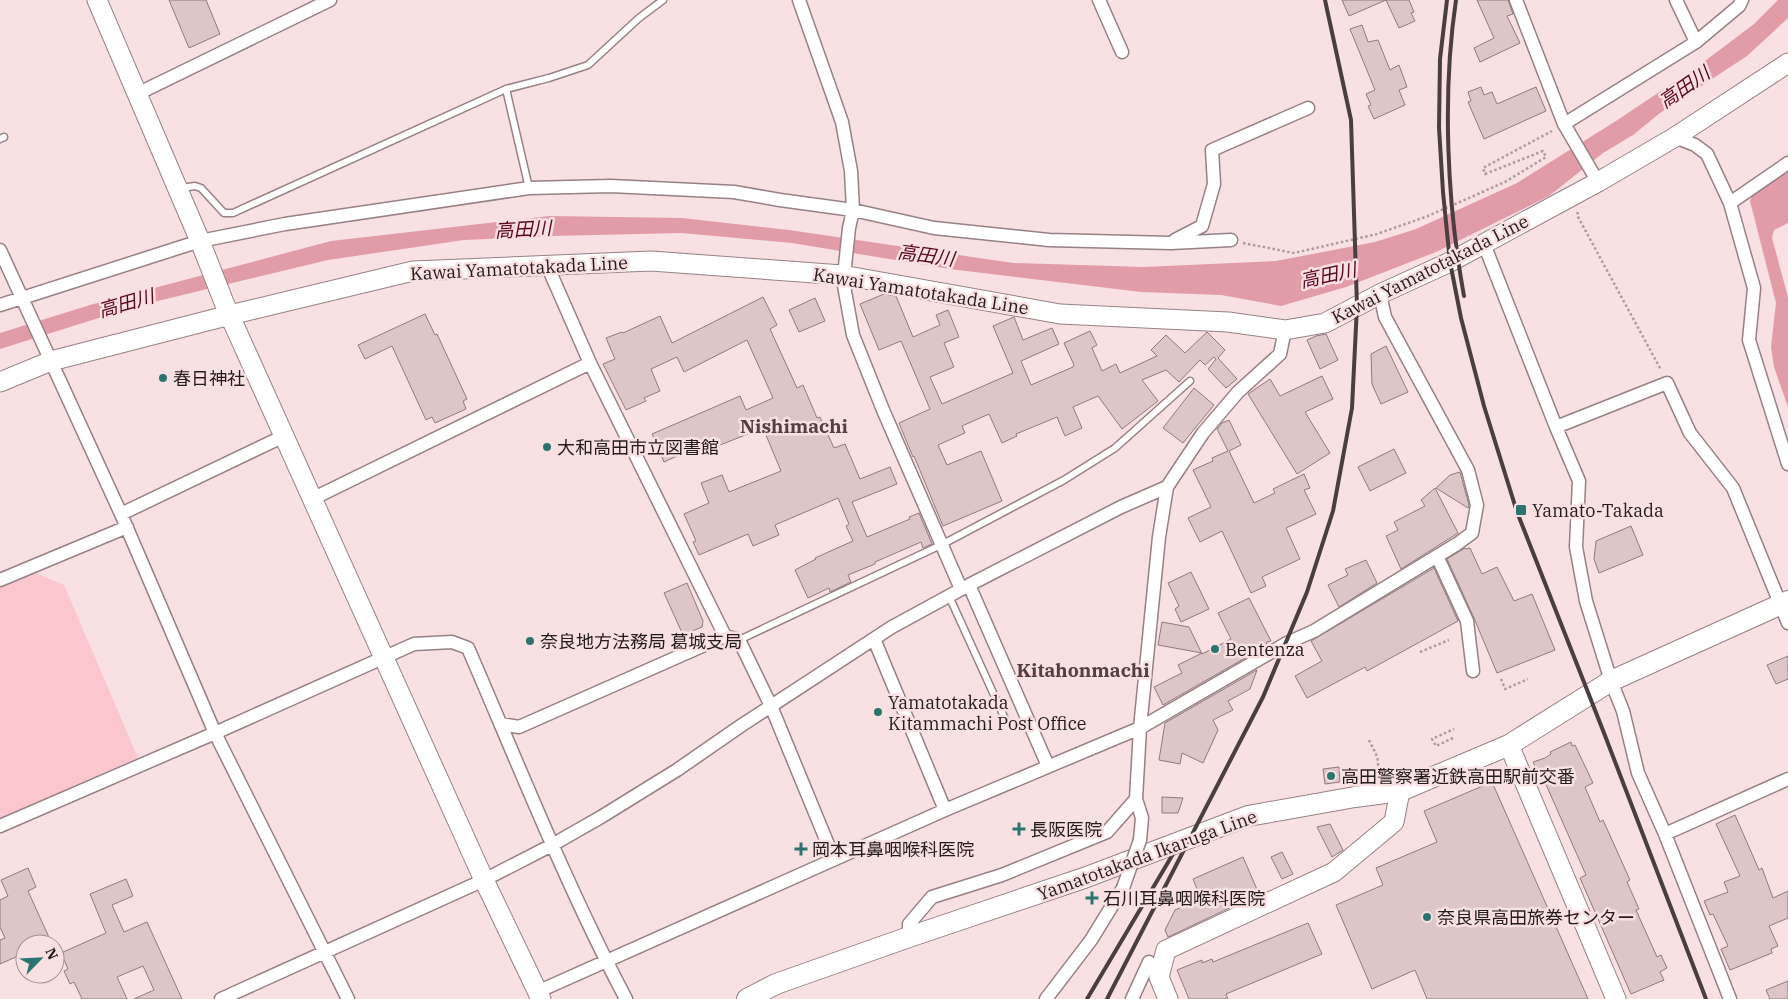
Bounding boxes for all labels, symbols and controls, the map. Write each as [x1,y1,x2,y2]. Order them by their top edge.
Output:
water label: 高田川 [1654,60,1716,113]
street label: Kawai Yamatotakada Line [1328,209,1532,329]
water label: 高田川 [494,215,554,242]
water label: 高田川 [896,239,958,271]
street label: Kawai Yamatotakada Line [410,251,628,285]
water label: 高田川 [1298,257,1360,293]
street label: Kawai Yamatotakada Line [812,263,1030,319]
water label: 高田川 [95,283,159,322]
place label: 春日神社 [173,367,245,390]
marker: 春日神社 [157,372,169,384]
district label: Nishimachi [740,414,848,438]
place label: 大和高田市立図書館 [557,436,719,459]
marker: 大和高田市立図書館 [541,441,553,453]
place label: Yamato-Takada [1532,499,1664,522]
marker: Yamato-Takada [1514,503,1528,517]
place label: 奈良地方法務局 葛城支局 [540,630,742,653]
marker: 奈良地方法務局 葛城支局 [524,635,536,647]
place label: Bentenza [1225,638,1305,661]
marker: Bentenza [1209,643,1221,655]
district label: Kitahonmachi [1016,658,1150,682]
place label: Yamatotakada Kitammachi Post Office [888,691,1087,735]
marker: Yamatotakada Kitammachi Post Office [872,706,884,718]
place label: 高田警察署近鉄高田駅前交番 [1341,765,1575,788]
marker: 高田警察署近鉄高田駅前交番 [1325,770,1337,782]
street label: Yamatotakada Ikaruga Line [1034,805,1260,905]
place label: 長阪医院 [1030,818,1102,841]
marker: 長阪医院 [1012,822,1026,836]
place label: 岡本耳鼻咽喉科医院 [812,838,974,861]
marker: 岡本耳鼻咽喉科医院 [794,842,808,856]
place label: 石川耳鼻咽喉科医院 [1103,887,1265,910]
marker: 石川耳鼻咽喉科医院 [1085,891,1099,905]
place label: 奈良県高田旅券センター [1437,906,1635,929]
marker: 奈良県高田旅券センター [1421,911,1433,923]
north arrow [15,934,65,984]
text: N [41,945,62,962]

